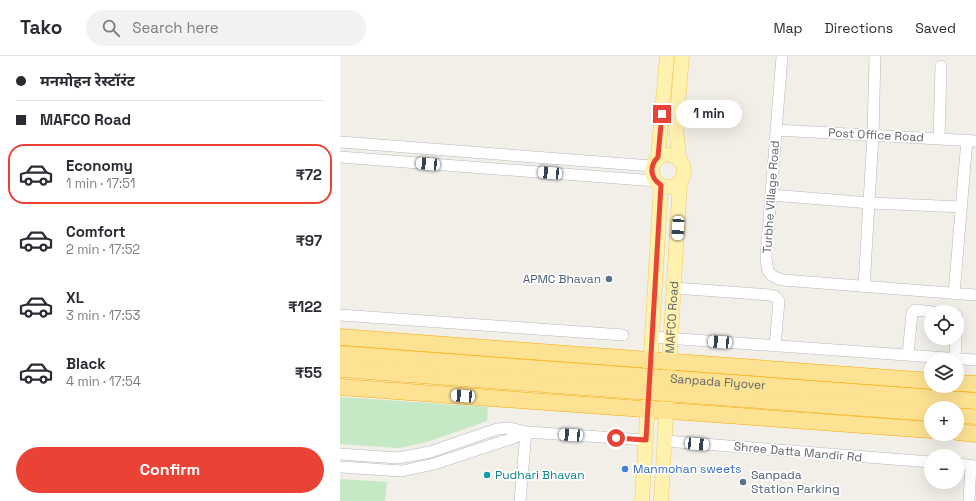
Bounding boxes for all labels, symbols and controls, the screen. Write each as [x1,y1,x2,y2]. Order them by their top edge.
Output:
search box [86,10,366,46]
text: Tako [20,15,62,40]
icon: search [100,17,122,39]
text: Search here [132,18,219,37]
text: Map [773,19,803,37]
text: Directions [825,19,893,37]
text: Saved [915,19,956,37]
text: मनमोहन रेस्टॉरंट [40,71,135,90]
callout: 1 min [676,100,742,128]
route end [653,105,671,123]
text: 1 min [693,105,725,122]
text: MAFCO Road [40,110,131,129]
street label: Post Office Road [828,125,924,145]
street label: Turbhe Village Road [759,140,783,254]
icon: car [18,156,54,192]
text: Economy [66,156,133,175]
car [416,157,440,171]
text: ₹72 [296,165,322,184]
car [538,166,562,180]
text: 1 min · 17:51 [66,175,135,192]
car [671,216,685,240]
icon: car [18,222,54,258]
text: Comfort [66,222,126,241]
text: ₹97 [295,231,322,250]
text: 2 min · 17:52 [66,241,140,258]
place label: APMC Bhavan [523,271,601,287]
marker: APMC Bhavan [604,274,614,284]
street label: MAFCO Road [662,281,682,354]
icon: car [18,288,54,324]
text: XL [66,288,84,307]
text: ₹122 [288,297,322,316]
map controls [924,305,964,489]
button: locate [924,305,964,345]
text: 3 min · 17:53 [66,307,140,324]
car [708,335,732,349]
button: layers [924,353,964,393]
icon: car [18,354,54,390]
text: Black [66,354,106,373]
text: ₹55 [295,363,322,382]
street label: Sanpada Flyover [670,370,767,393]
text: 4 min · 17:54 [66,373,141,390]
car [451,389,475,403]
button: + [924,401,964,441]
car [559,428,583,442]
route start [607,429,625,447]
car [685,437,709,451]
street label: Shree Datta Mandir Rd [733,438,863,466]
button: Confirm [16,447,324,493]
button: − [924,449,964,489]
place label: Manmohan sweets [633,461,742,477]
marker: Manmohan sweets [620,464,630,474]
place label: Pudhari Bhavan [495,467,585,483]
place label: Sanpada Station Parking [751,467,840,497]
marker: Pudhari Bhavan [482,470,492,480]
marker: Sanpada Station Parking [738,477,748,487]

